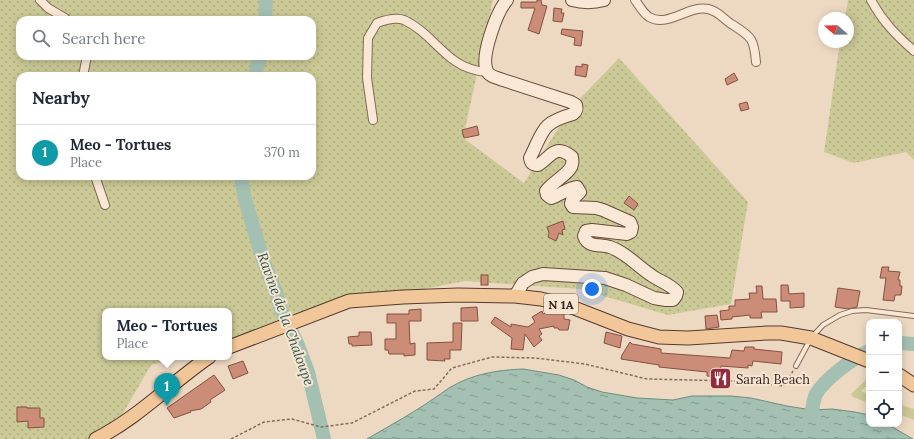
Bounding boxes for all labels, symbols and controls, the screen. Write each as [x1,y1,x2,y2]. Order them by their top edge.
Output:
north arrow [818,12,854,48]
search box [16,16,316,60]
icon: search [30,27,52,49]
text: Search here [62,29,145,48]
text: Nearby [32,87,90,109]
text: Meo - Tortues [70,135,171,154]
text: 1 [42,144,48,161]
text: 370 m [264,144,300,161]
text: Place [70,154,102,171]
water label: Ravine de la Chaloupe [254,250,319,388]
your location [582,279,602,299]
road number: N 1A [544,294,578,314]
popup [102,308,232,360]
text: Meo - Tortues [116,316,218,335]
map controls [866,319,902,427]
button: + [866,319,902,355]
text: Place [116,335,148,352]
button: − [866,355,902,391]
restaurant icon: Sarah Beach [708,366,734,392]
place label: Sarah Beach [736,371,810,388]
pin: 1 [154,373,180,406]
button: locate [866,391,902,427]

